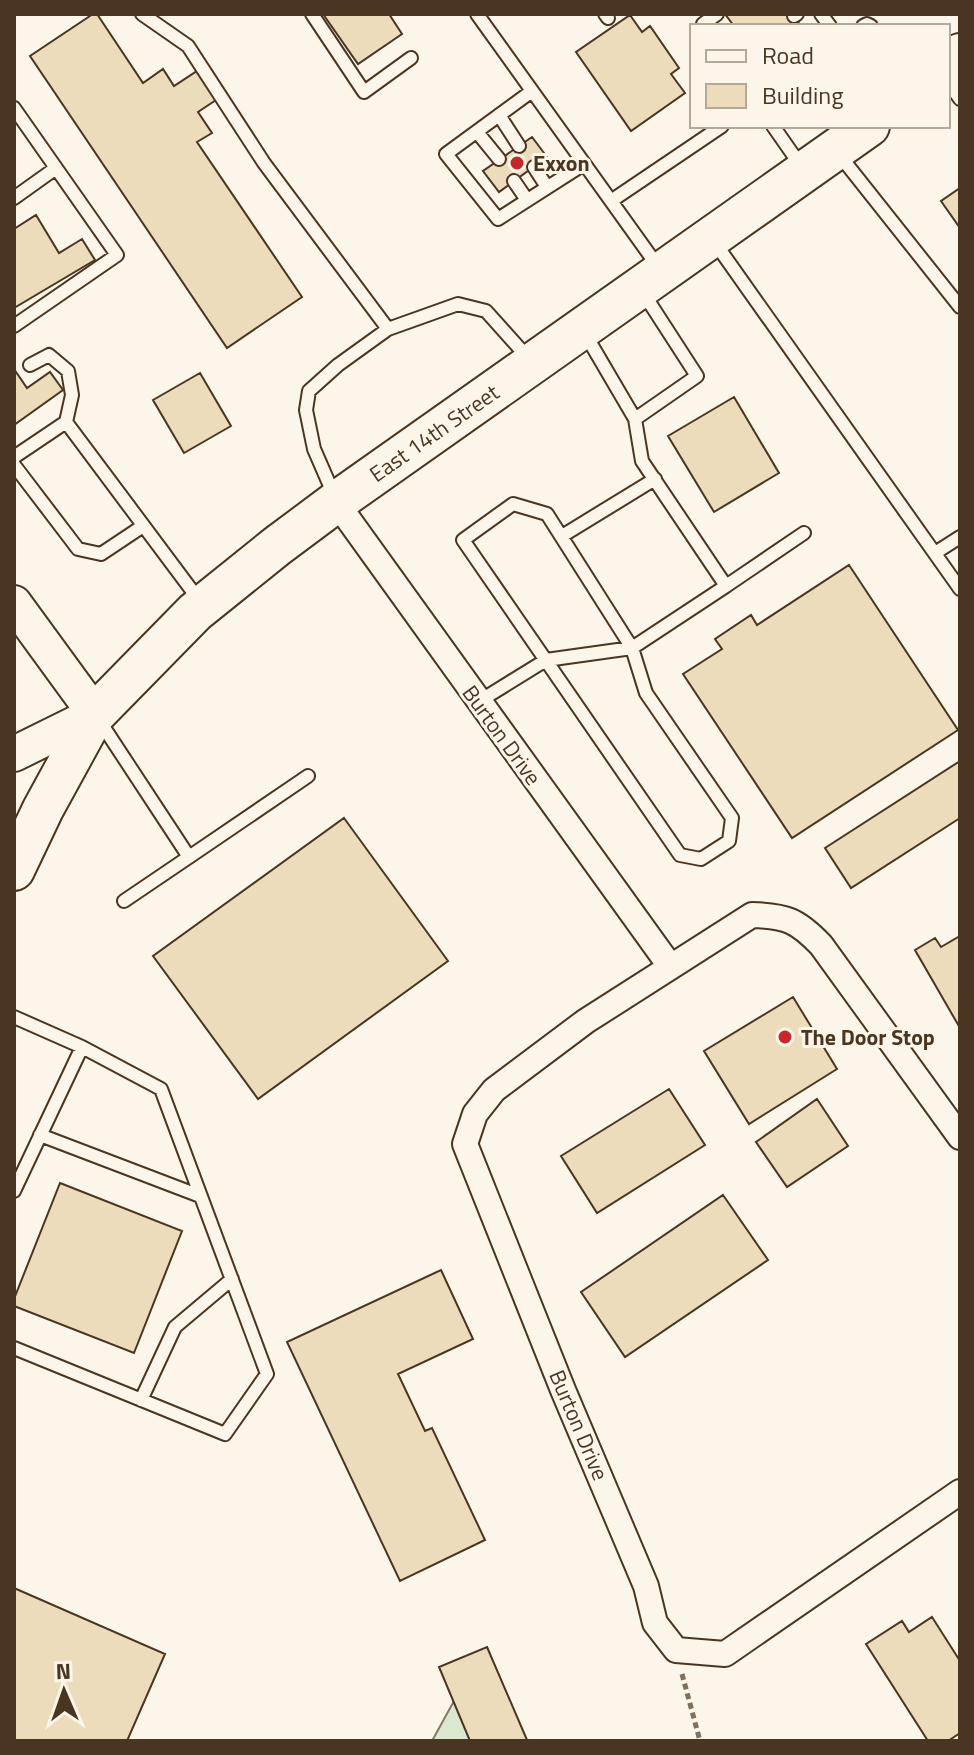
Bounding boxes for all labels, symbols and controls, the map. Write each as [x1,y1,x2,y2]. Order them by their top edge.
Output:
legend [690,24,950,128]
text: Road [762,37,814,73]
text: Building [762,77,844,113]
place label: Exxon [533,146,590,180]
marker: Exxon [508,154,526,172]
street label: East 14th Street [362,375,506,490]
street label: Burton Drive [454,678,550,792]
place label: The Door Stop [801,1020,935,1054]
marker: The Door Stop [776,1028,794,1046]
street label: Burton Drive [541,1365,617,1485]
north arrow [24,1651,104,1731]
text: N [55,1654,72,1688]

